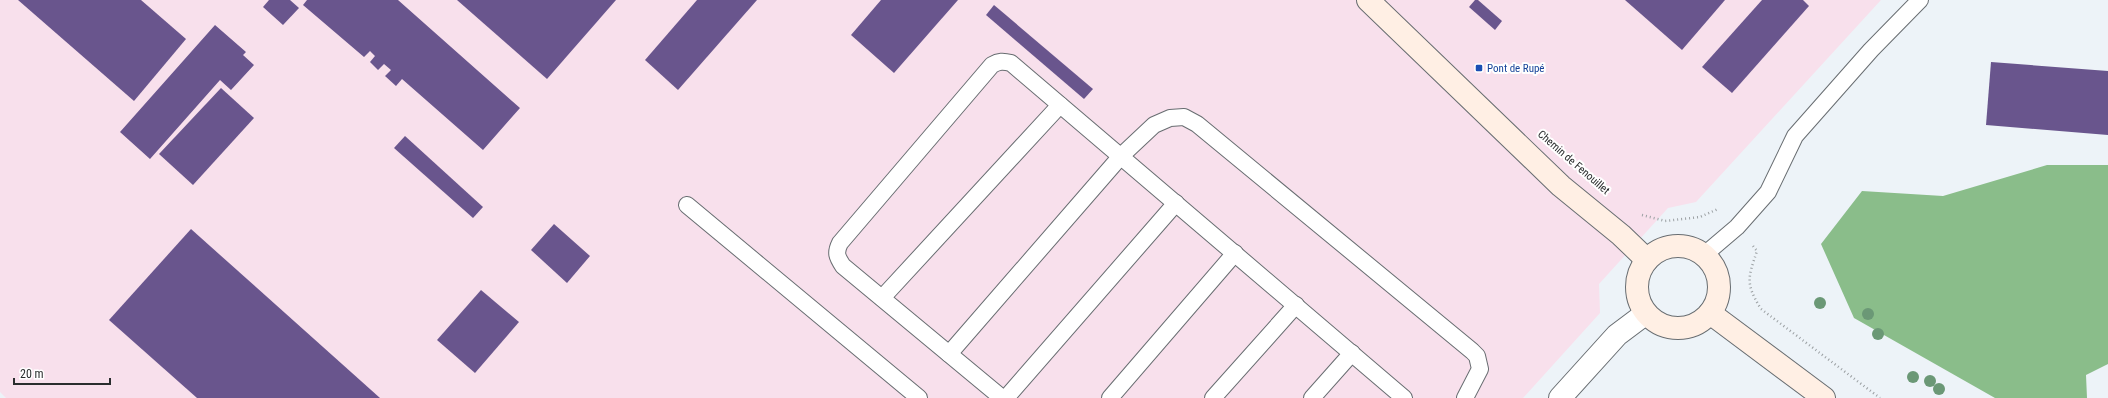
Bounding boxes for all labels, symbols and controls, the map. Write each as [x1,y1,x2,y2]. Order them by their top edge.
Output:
place label: Pont de Rupé [1487,62,1545,75]
marker: Pont de Rupé [1474,63,1484,73]
street label: Chemin de Fenouillet [1535,128,1612,197]
scale bar [14,360,110,386]
text: 20 m [20,367,44,381]

